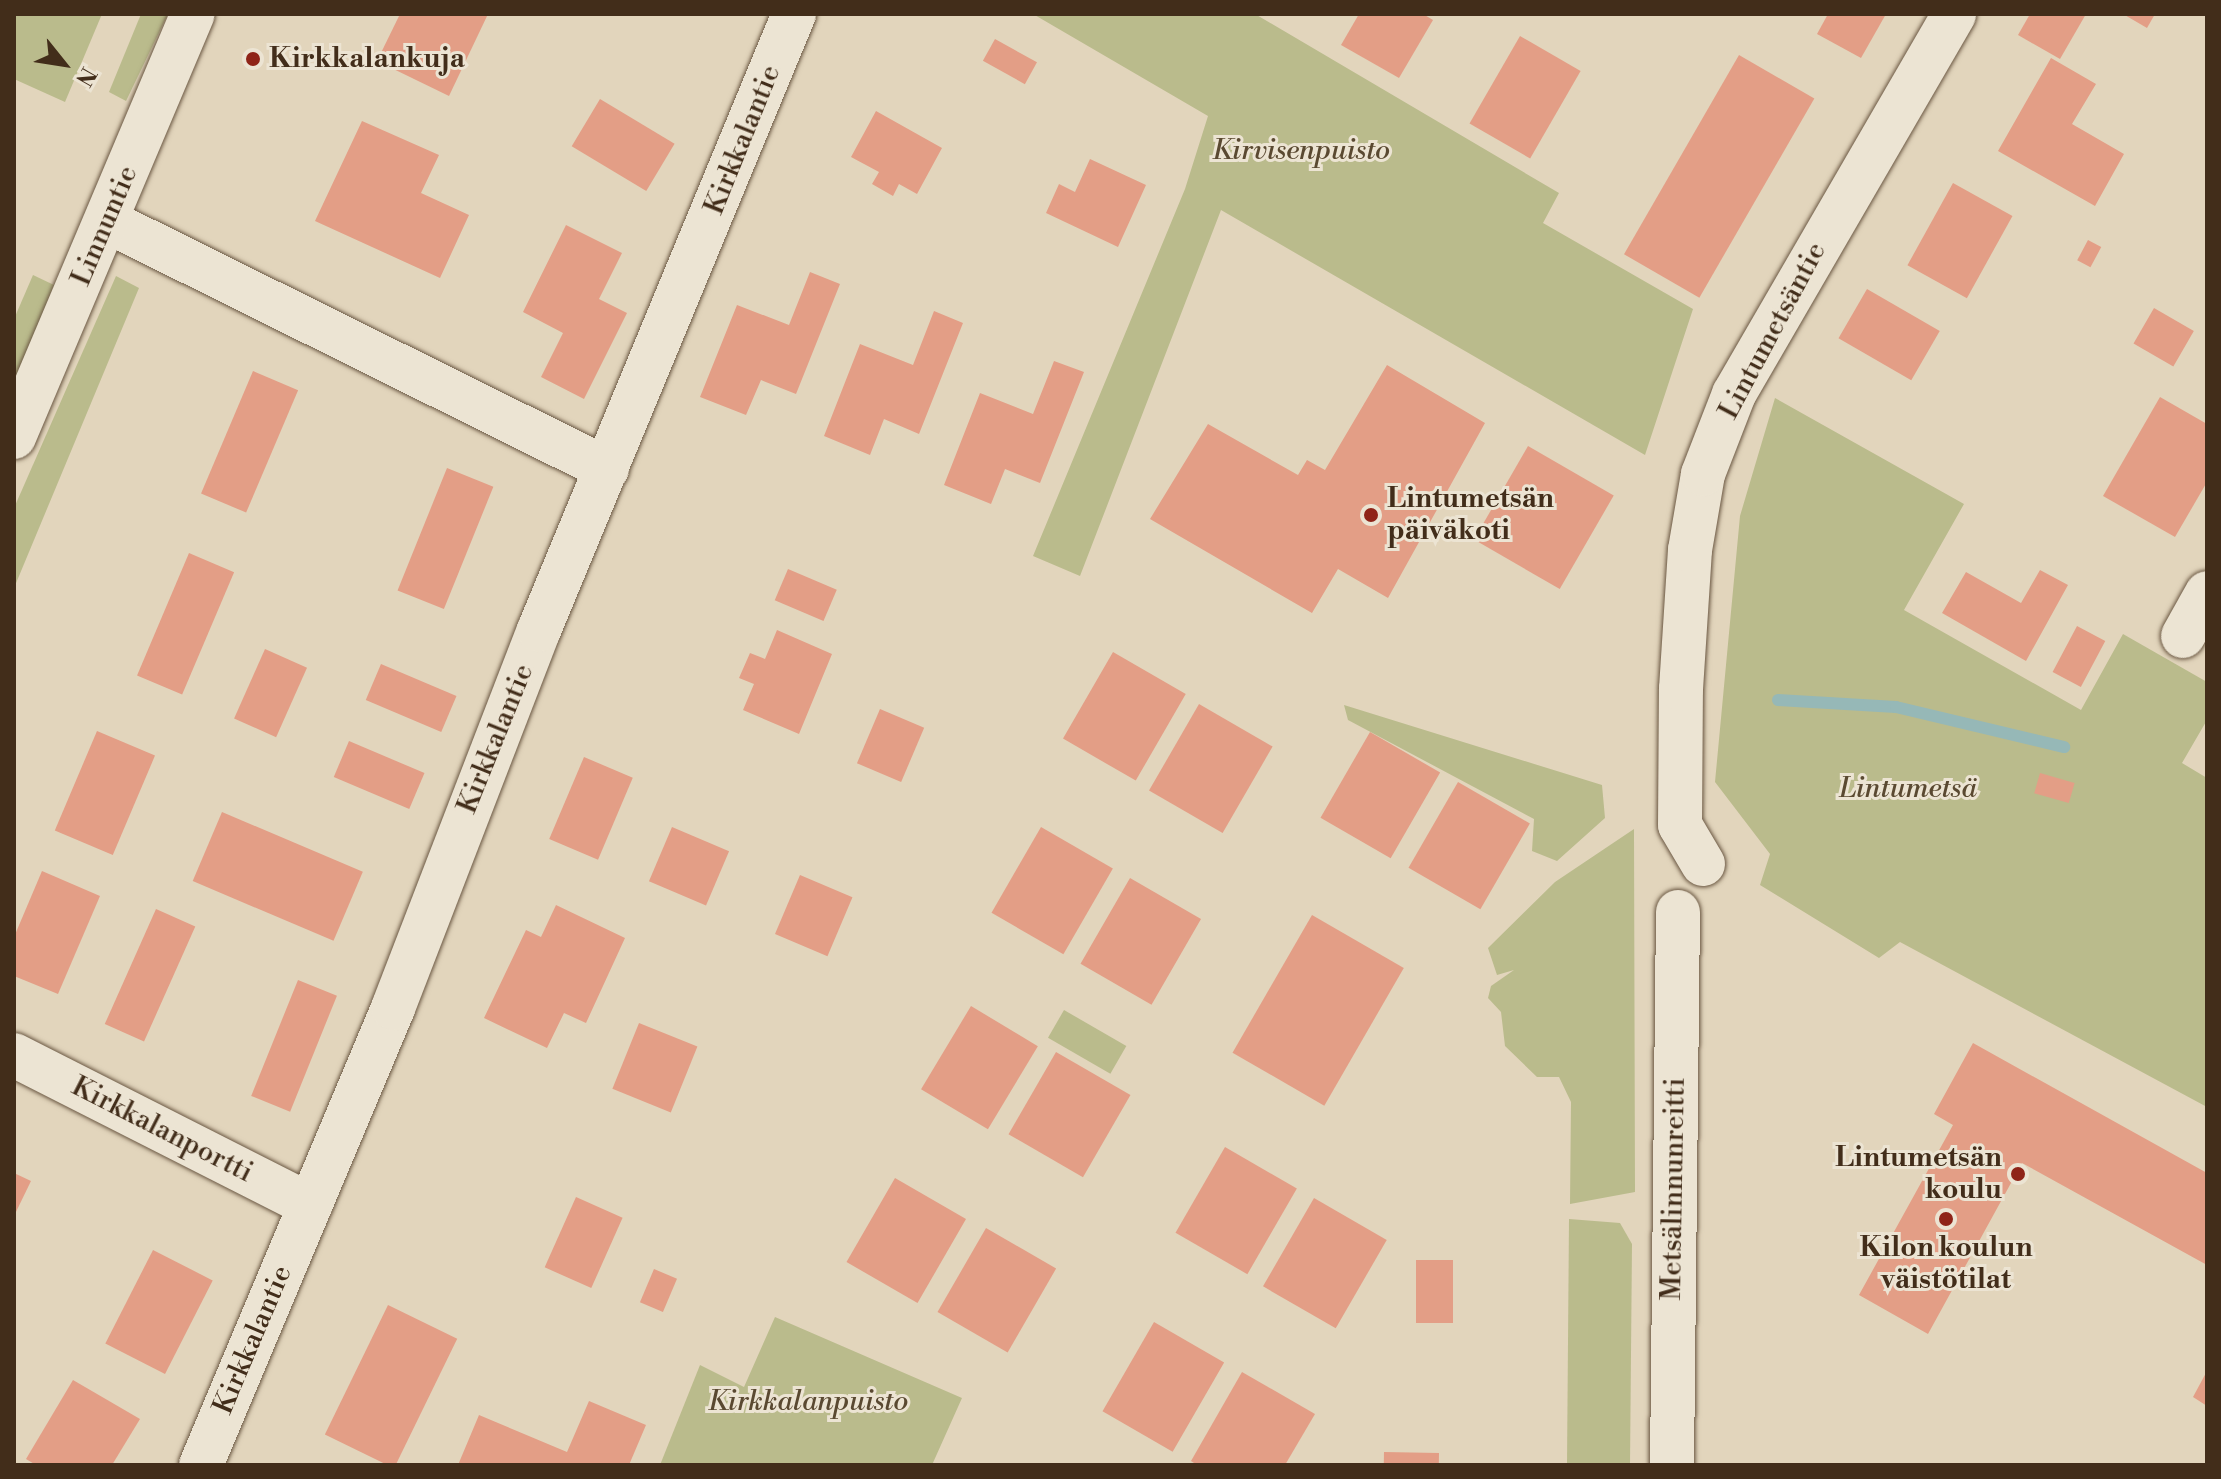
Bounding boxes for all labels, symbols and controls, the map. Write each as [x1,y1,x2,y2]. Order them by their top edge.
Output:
north arrow [24,24,104,104]
place label: Kirkkalankuja [269,42,465,76]
marker: Kirkkalankuja [244,50,262,68]
street label: Kirkkalantie [698,60,788,220]
text: N [69,62,101,91]
park label: Kirvisenpuisto [1212,134,1390,168]
street label: Linnuntie [65,161,145,291]
street label: Lintumetsäntie [1712,237,1834,425]
place label: Lintumetsän päiväkoti [1387,482,1554,548]
marker: Lintumetsän päiväkoti [1362,506,1380,524]
street label: Kirkkalantie [451,659,541,819]
park label: Lintumetsä [1839,772,1977,806]
street label: Kirkkalanportti [66,1070,258,1190]
street label: Metsälinnunreitti [1655,1077,1693,1301]
place label: Lintumetsän koulu [1835,1141,2002,1207]
marker: Lintumetsän koulu [2009,1165,2027,1183]
marker: Kilon koulun väistötilat [1937,1210,1955,1228]
place label: Kilon koulun väistötilat [1859,1231,2033,1297]
street label: Kirkkalantie [207,1261,299,1419]
park label: Kirkkalanpuisto [708,1385,908,1419]

